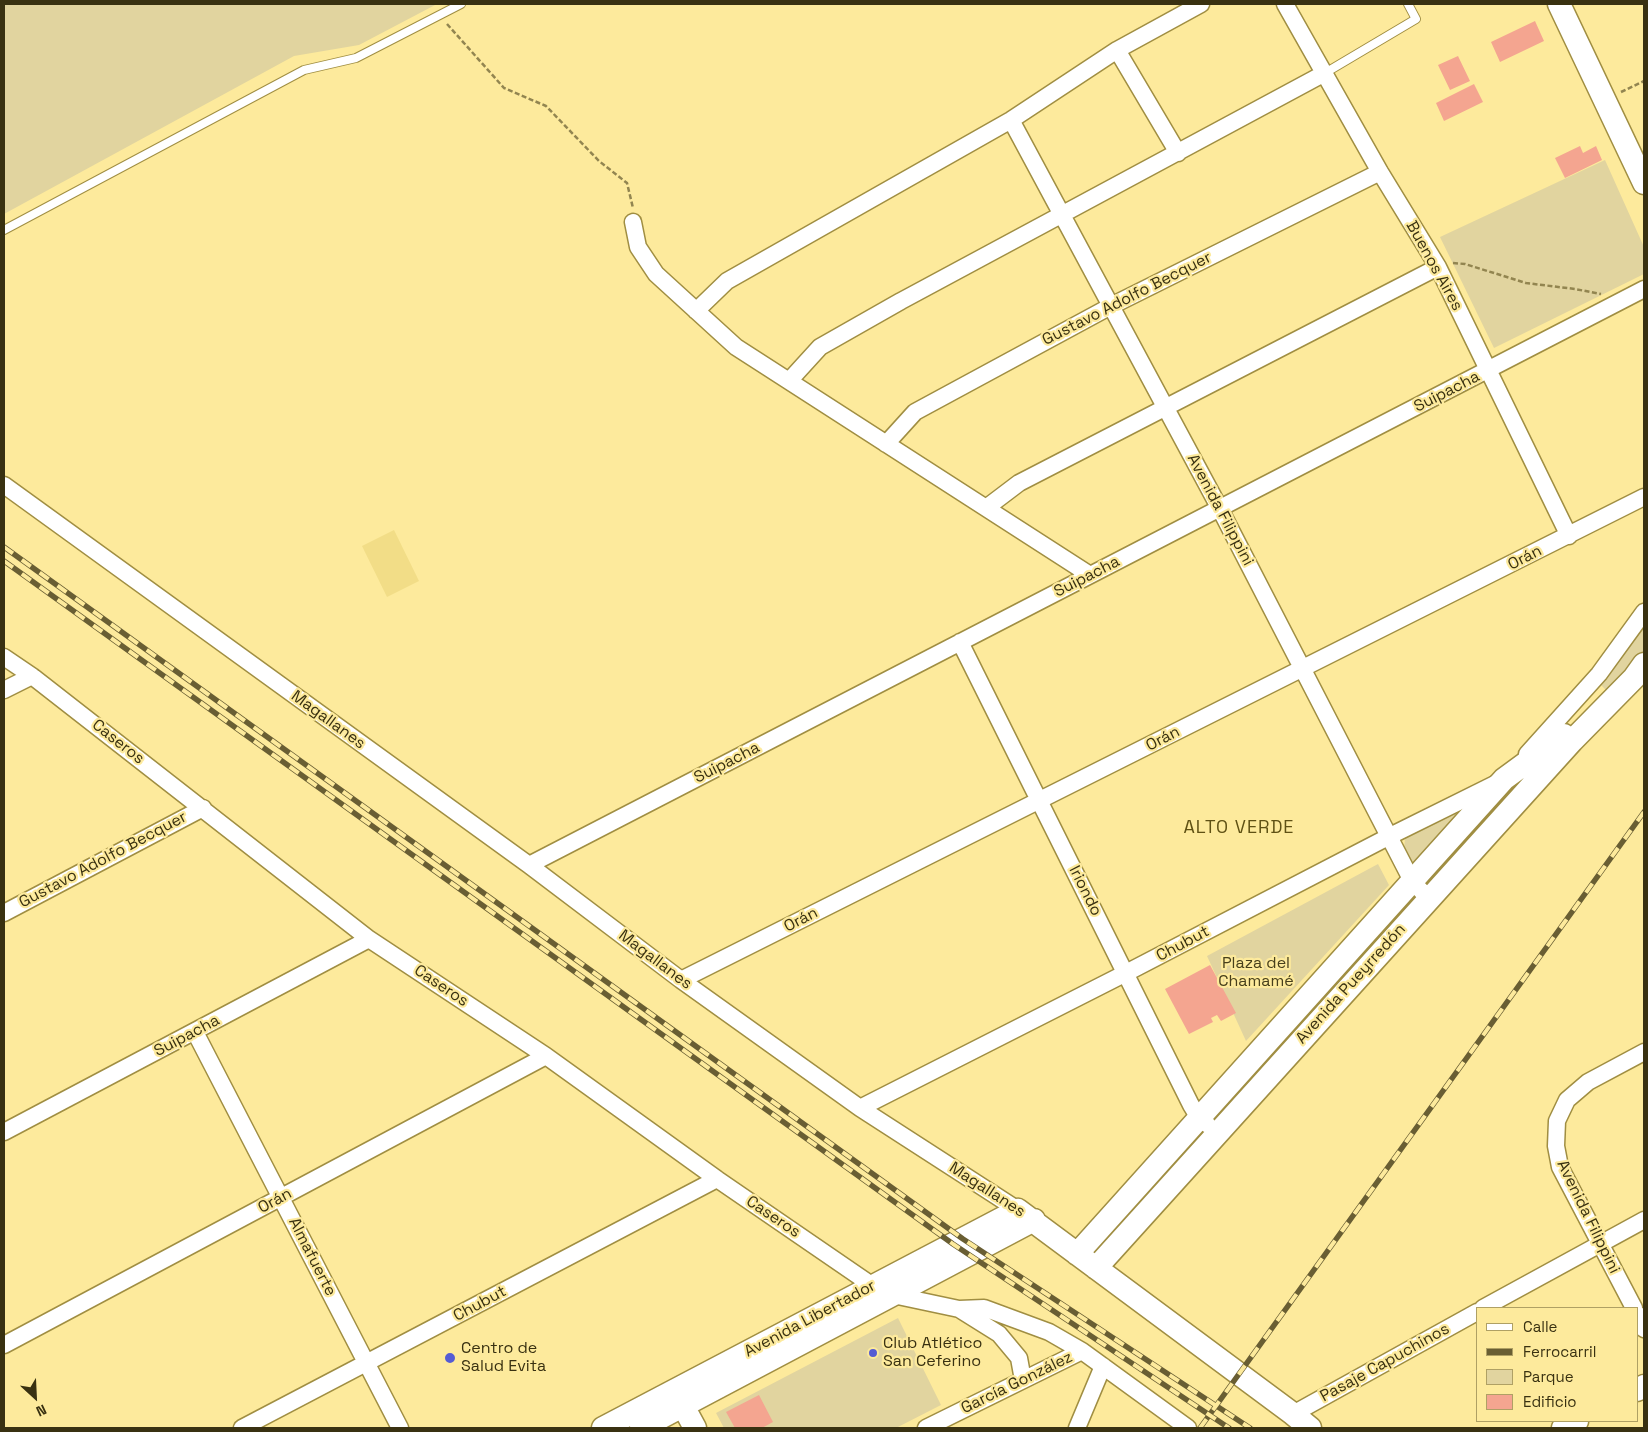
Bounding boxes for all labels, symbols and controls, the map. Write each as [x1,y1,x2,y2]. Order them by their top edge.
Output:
street label: Buenos Aires [1401,218,1467,314]
street label: Gustavo Adolfo Becquer [1039,248,1215,350]
street label: Suipacha [1411,367,1483,417]
street label: Avenida Filippini [1183,451,1257,569]
street label: Orán [1505,541,1545,575]
street label: Suipacha [1051,552,1123,602]
street label: Magallanes [287,687,369,753]
street label: Caseros [88,716,148,768]
street label: Orán [1143,722,1183,756]
street label: Suipacha [691,738,763,788]
street label: Gustavo Adolfo Becquer [16,808,190,912]
district label: ALTO VERDE [1182,817,1296,839]
street label: Iriondo [1064,863,1106,919]
street label: Orán [781,903,821,937]
street label: Avenida Pueyrredón [1292,920,1410,1048]
street label: Chubut [1153,922,1213,966]
street label: Magallanes [614,926,696,994]
park label: Plaza del Chamamé [1218,954,1294,992]
street label: Caseros [410,961,472,1011]
street label: Suipacha [151,1011,223,1061]
street label: Avenida Filippini [1552,1157,1624,1277]
street label: Magallanes [945,1158,1029,1222]
street label: Orán [255,1184,295,1218]
street label: Caseros [742,1192,804,1242]
street label: Almafuerte [284,1215,340,1299]
street label: Avenida Libertador [741,1276,879,1362]
street label: Chubut [450,1282,510,1326]
legend [1476,1307,1638,1422]
text: Calle [1523,1317,1558,1336]
street label: Pasaje Capuchinos [1317,1320,1453,1406]
place label: Club Atlético San Ceferino [883,1334,982,1372]
place label: Centro de Salud Evita [461,1339,546,1377]
text: Ferrocarril [1523,1342,1596,1361]
marker: Club Atlético San Ceferino [867,1347,879,1359]
street label: García González [958,1348,1076,1418]
marker: Centro de Salud Evita [443,1351,457,1365]
text: Parque [1523,1367,1574,1386]
north arrow [10,1372,60,1422]
text: Edificio [1523,1392,1577,1411]
text: N [33,1400,49,1421]

